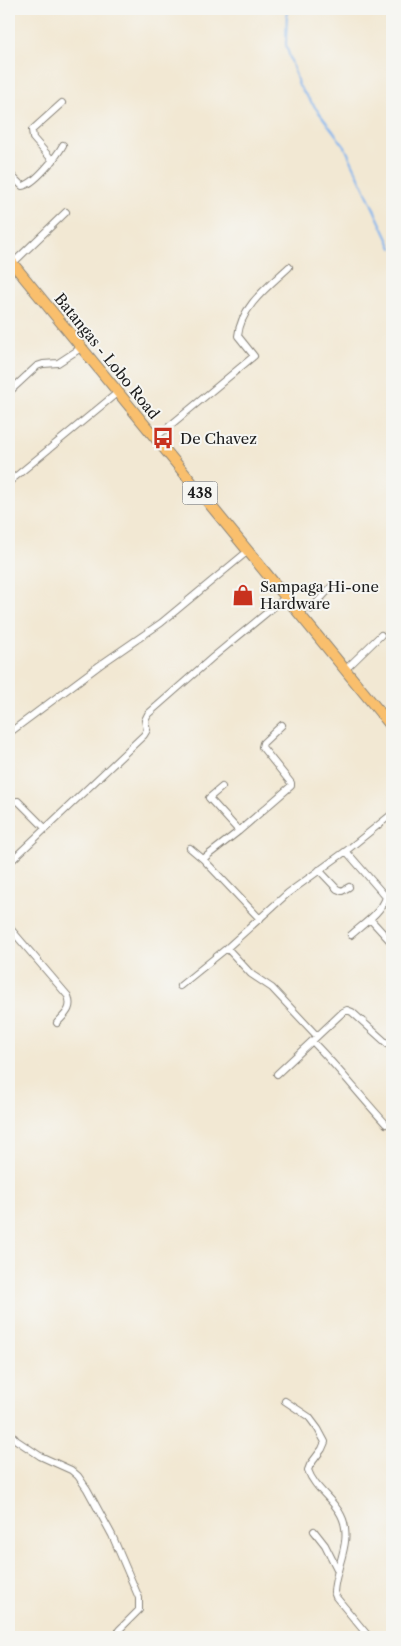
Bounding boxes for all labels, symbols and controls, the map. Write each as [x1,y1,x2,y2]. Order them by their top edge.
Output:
street label: Batangas - Lobo Road [50,289,164,423]
bus stop icon: De Chavez [150,425,176,451]
place label: De Chavez [180,429,257,448]
road number: 438 [182,482,218,504]
place label: Sampaga Hi-one Hardware [260,577,379,613]
shop icon: Sampaga Hi-one Hardware [230,582,256,608]

